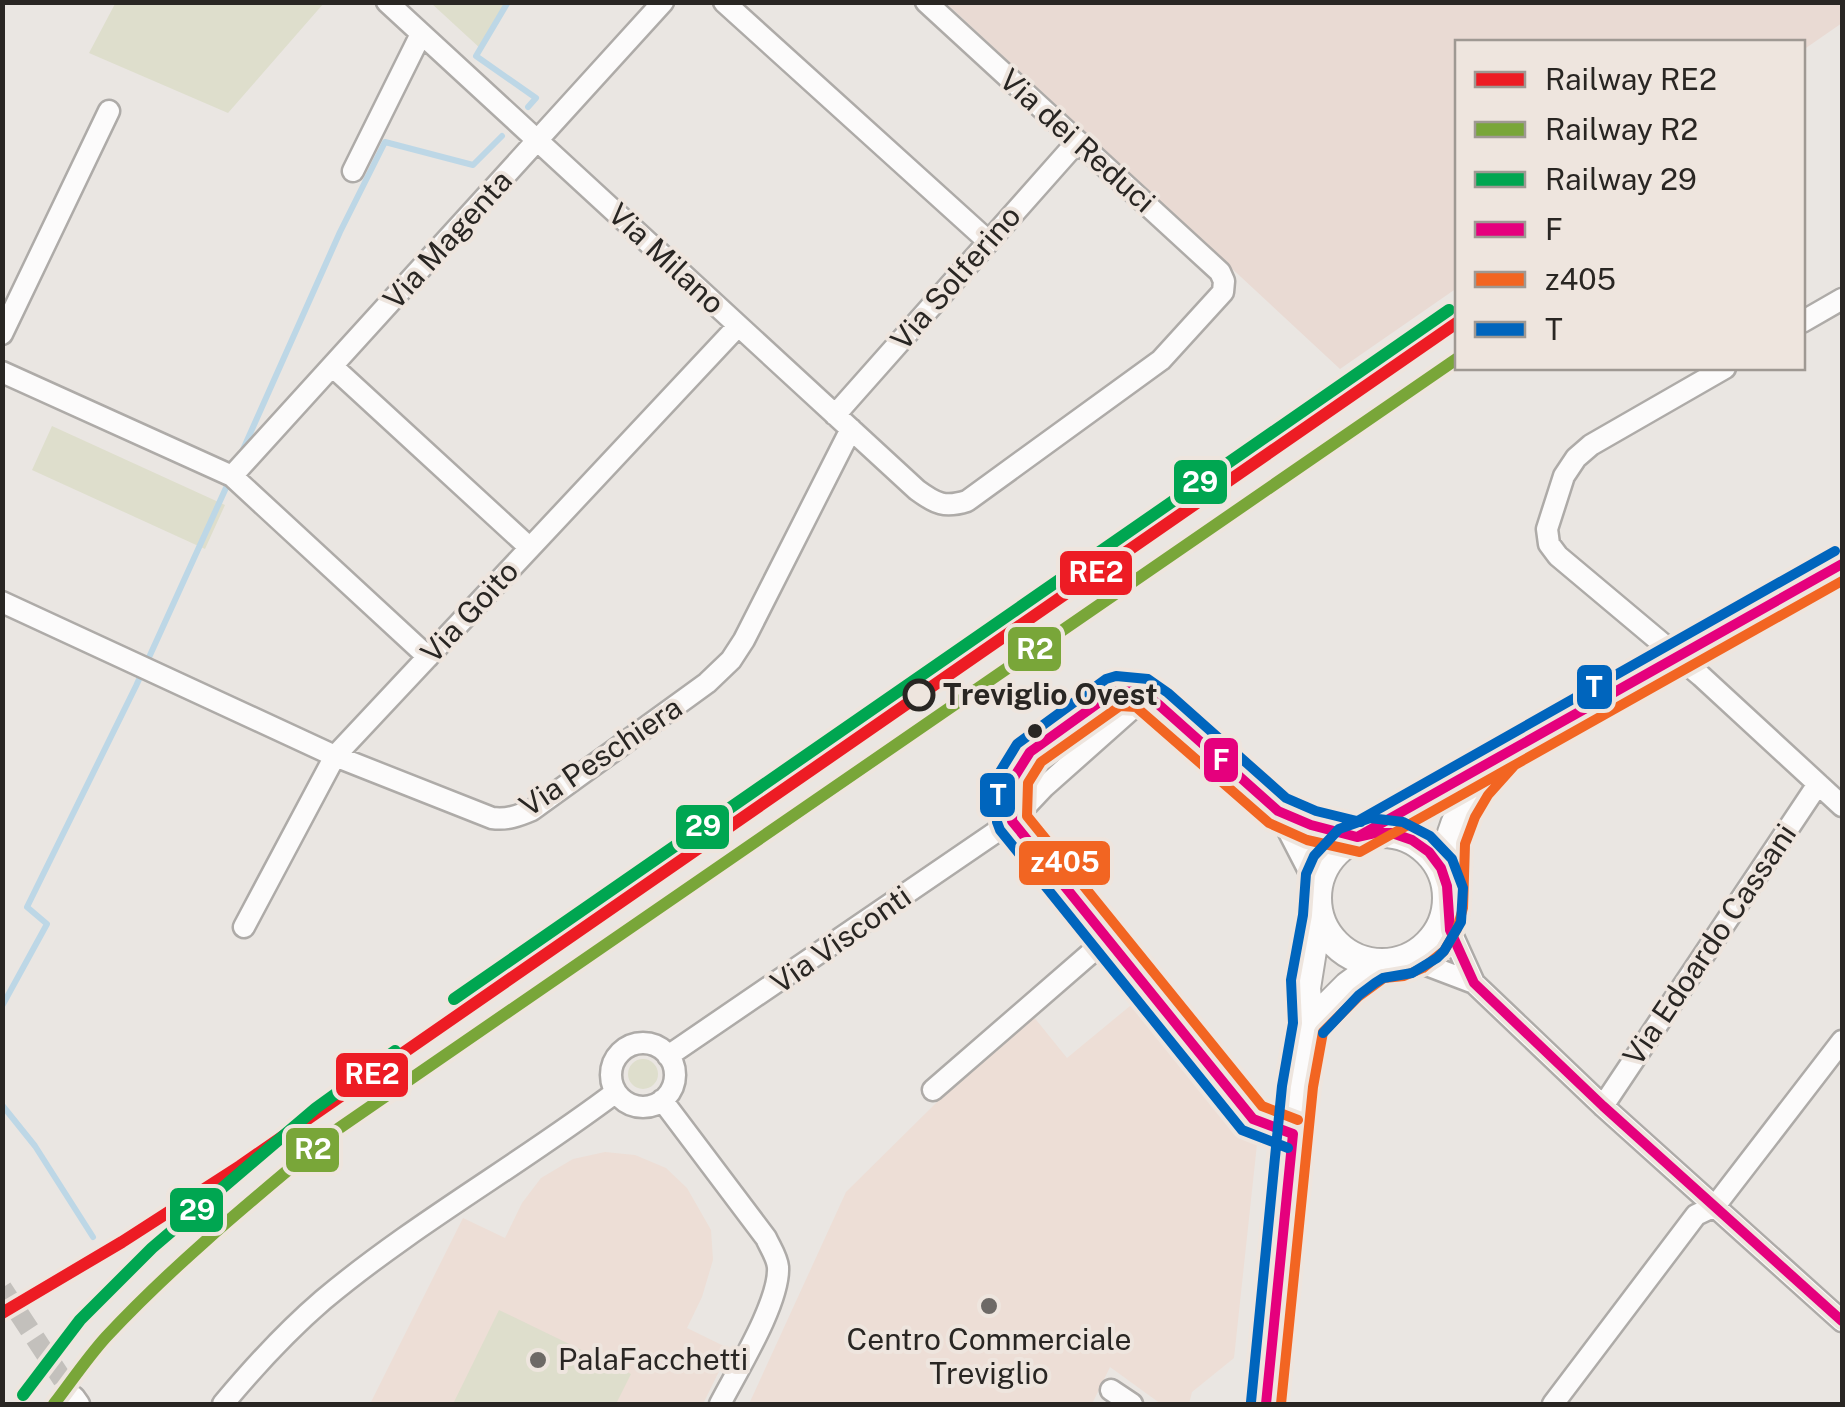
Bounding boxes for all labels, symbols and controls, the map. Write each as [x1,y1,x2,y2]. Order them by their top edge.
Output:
legend [1455,40,1805,370]
street label: Via dei Reduci [993,61,1163,219]
text: Railway RE2 [1545,61,1717,97]
text: Railway R2 [1545,111,1698,147]
text: Railway 29 [1545,161,1697,197]
street label: Via Magenta [375,162,519,316]
street label: Via Milano [601,195,732,321]
street label: Via Solferino [883,198,1028,357]
text: F [1545,211,1563,247]
text: z405 [1545,261,1616,297]
text: T [1545,311,1563,347]
line badge: 29 [1172,458,1229,506]
text: 29 [1182,465,1218,498]
line badge: RE2 [1058,549,1134,597]
street label: Via Goito [413,553,525,670]
text: RE2 [1068,555,1124,588]
line badge: R2 [1006,625,1063,673]
text: R2 [1016,632,1054,665]
line badge: T [1575,663,1614,711]
text: T [1585,670,1603,703]
place label: Treviglio Ovest [943,676,1158,712]
marker: Treviglio Ovest [904,680,934,710]
street label: Via Peschiera [512,689,688,824]
unlabelled marker [1025,721,1045,741]
line badge: F [1202,736,1240,784]
text: F [1212,743,1230,776]
line badge: T [978,771,1017,819]
text: T [989,778,1007,811]
line badge: 29 [674,803,731,851]
text: 29 [685,809,721,842]
street label: Via Edoardo Cassani [1615,817,1803,1072]
line badge: z405 [1017,839,1112,887]
text: z405 [1030,845,1100,878]
street label: Via Visconti [764,878,917,1001]
line badge: RE2 [334,1051,410,1099]
text: RE2 [344,1057,400,1090]
line badge: R2 [284,1126,341,1174]
text: R2 [294,1132,332,1165]
line badge: 29 [168,1186,225,1234]
text: 29 [179,1193,215,1226]
marker: Centro Commerciale Treviglio [978,1295,1000,1317]
place label: Centro Commerciale Treviglio [847,1321,1131,1391]
place label: PalaFacchetti [558,1341,748,1377]
marker: PalaFacchetti [527,1349,549,1371]

